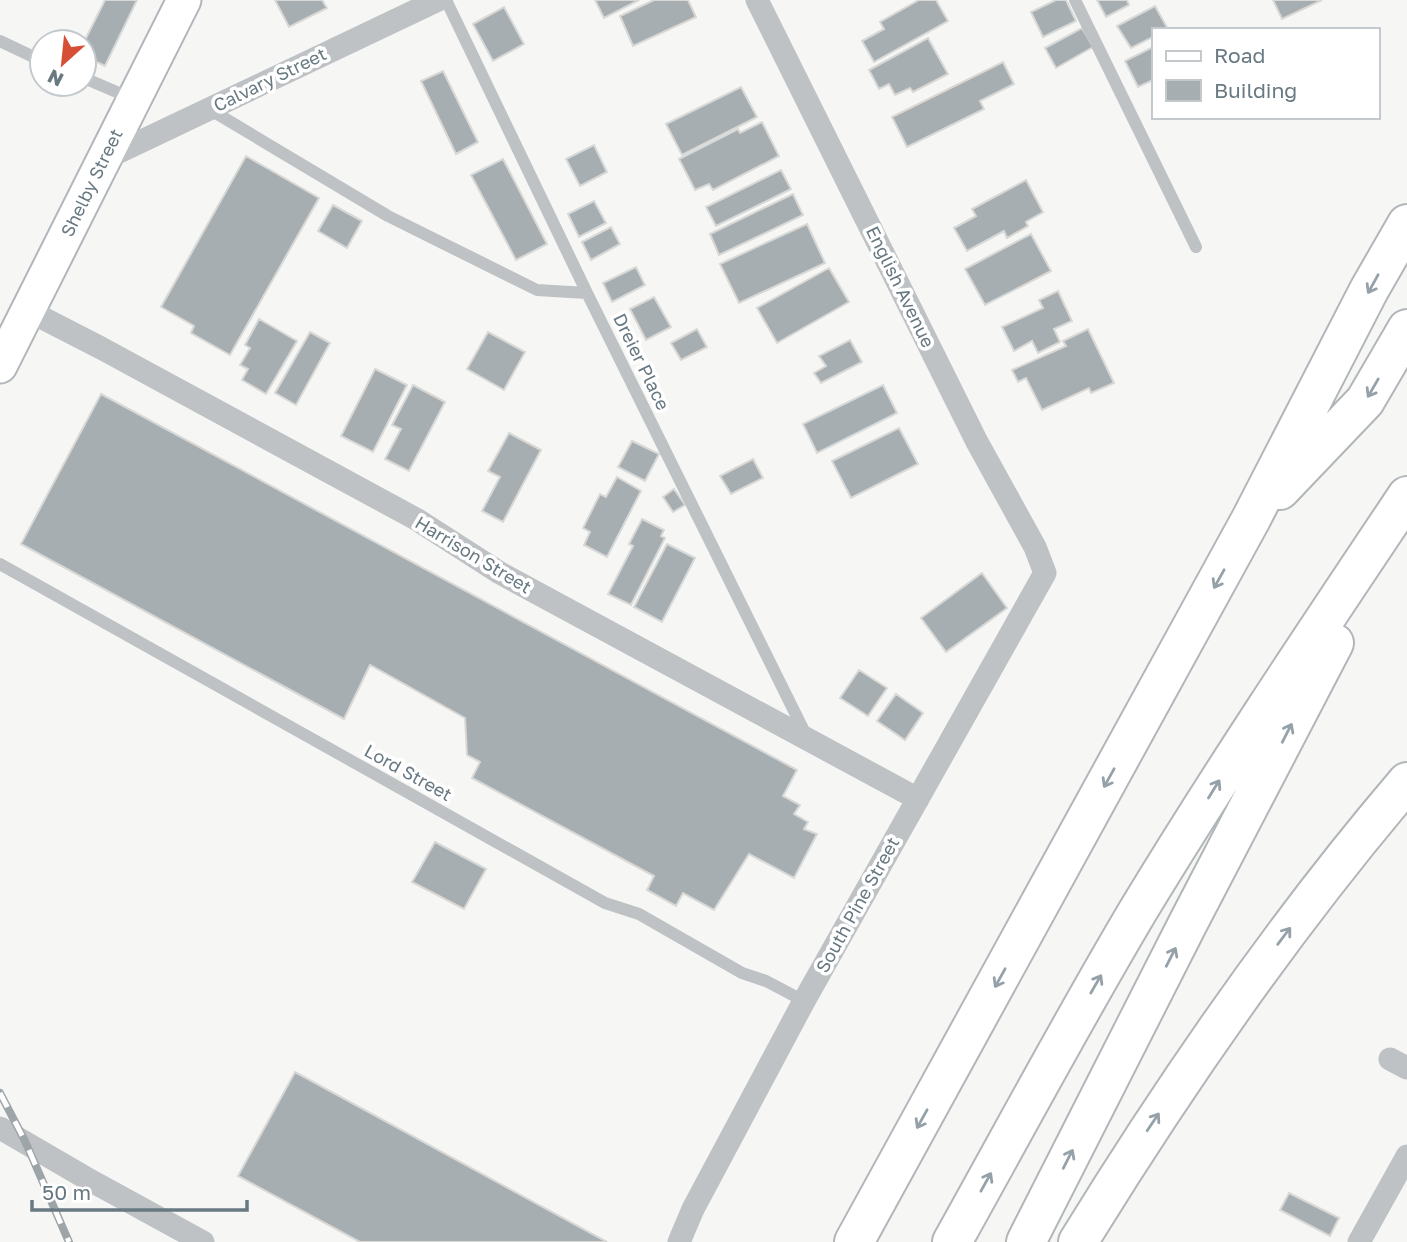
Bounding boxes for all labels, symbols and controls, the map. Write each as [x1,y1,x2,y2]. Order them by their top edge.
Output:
north arrow [28,28,98,98]
legend [1152,28,1379,119]
street label: Calvary Street [209,42,330,116]
text: Road [1214,42,1265,68]
text: N [43,65,67,92]
text: Building [1214,77,1297,103]
street label: Shelby Street [55,125,127,240]
street label: English Avenue [862,222,940,351]
one-way arrow [1366,273,1380,293]
street label: Dreier Place [609,310,675,413]
one-way arrow [1365,377,1379,397]
street label: Harrison Street [411,511,536,598]
one-way arrow [1211,568,1225,589]
one-way arrow [1281,723,1295,744]
street label: Lord Street [361,739,456,805]
one-way arrow [1102,768,1116,788]
one-way arrow [1207,780,1222,799]
street label: South Pine Street [811,833,904,976]
one-way arrow [1276,927,1291,946]
one-way arrow [1164,947,1178,967]
one-way arrow [992,967,1006,988]
one-way arrow [1089,974,1103,994]
one-way arrow [915,1108,929,1128]
one-way arrow [1146,1113,1160,1132]
one-way arrow [1061,1149,1075,1170]
scale bar [32,1168,247,1212]
one-way arrow [979,1173,993,1193]
text: 50 m [42,1179,91,1205]

